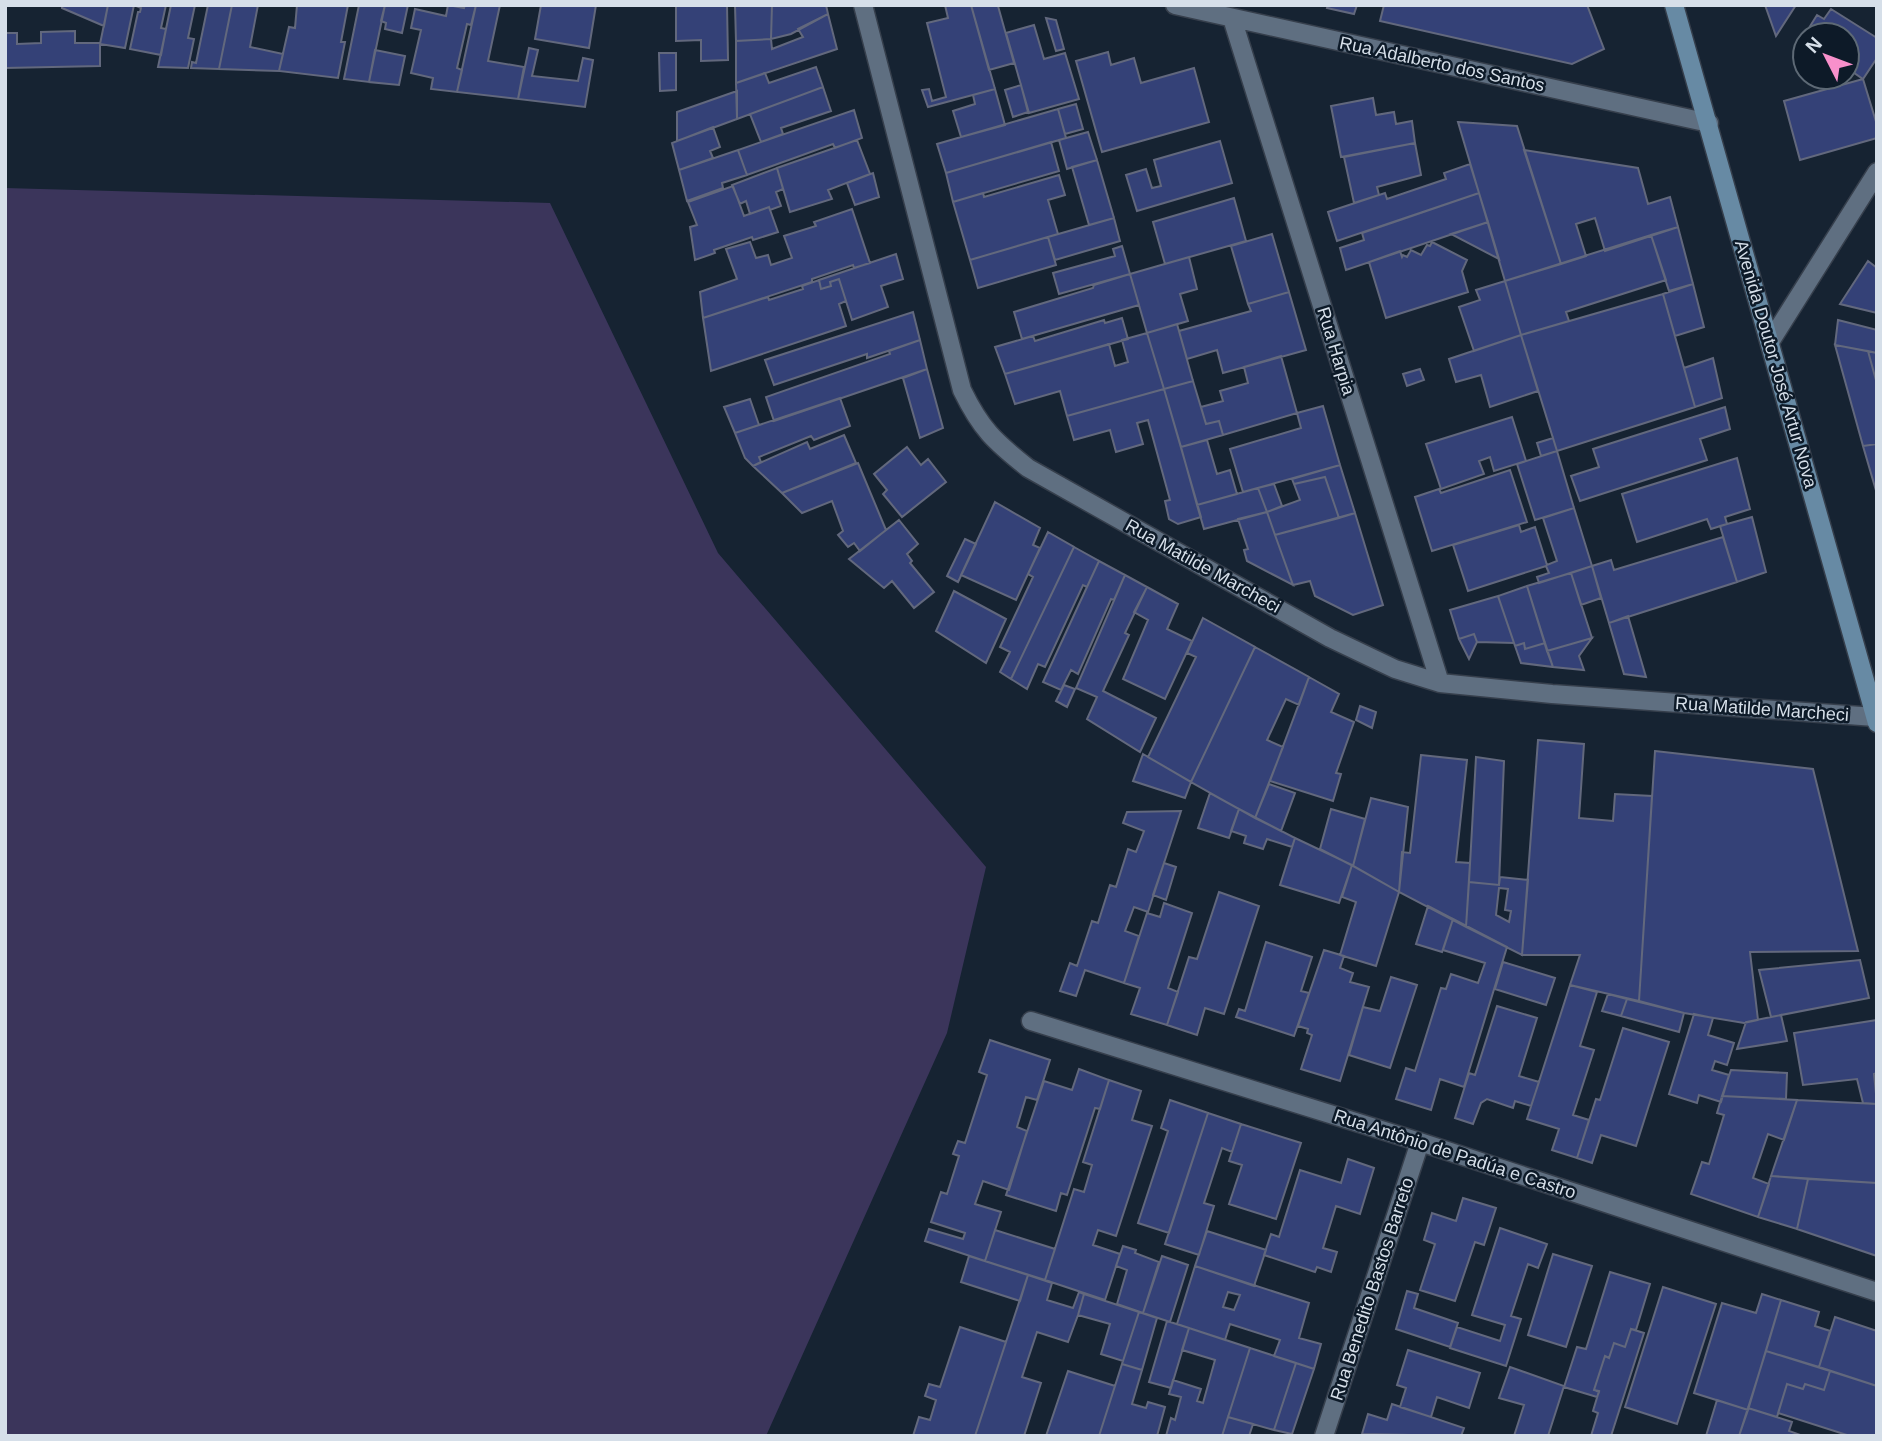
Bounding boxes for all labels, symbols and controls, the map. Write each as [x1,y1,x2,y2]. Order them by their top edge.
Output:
north arrow [1791,21,1861,91]
street label: Rua Adalberto dos Santos [1338,32,1546,96]
text: N [1801,33,1826,57]
street label: Avenida Doutor José Artur Nova [1731,238,1821,491]
street label: Rua Harpia [1313,305,1359,398]
street label: Rua Matilde Marcheci [1122,515,1284,617]
street label: Rua Matilde Marcheci [1674,693,1850,725]
street label: Rua Antônio de Padúa e Castro [1332,1105,1578,1203]
street label: Rua Benedito Bastos Barreto [1326,1175,1418,1403]

